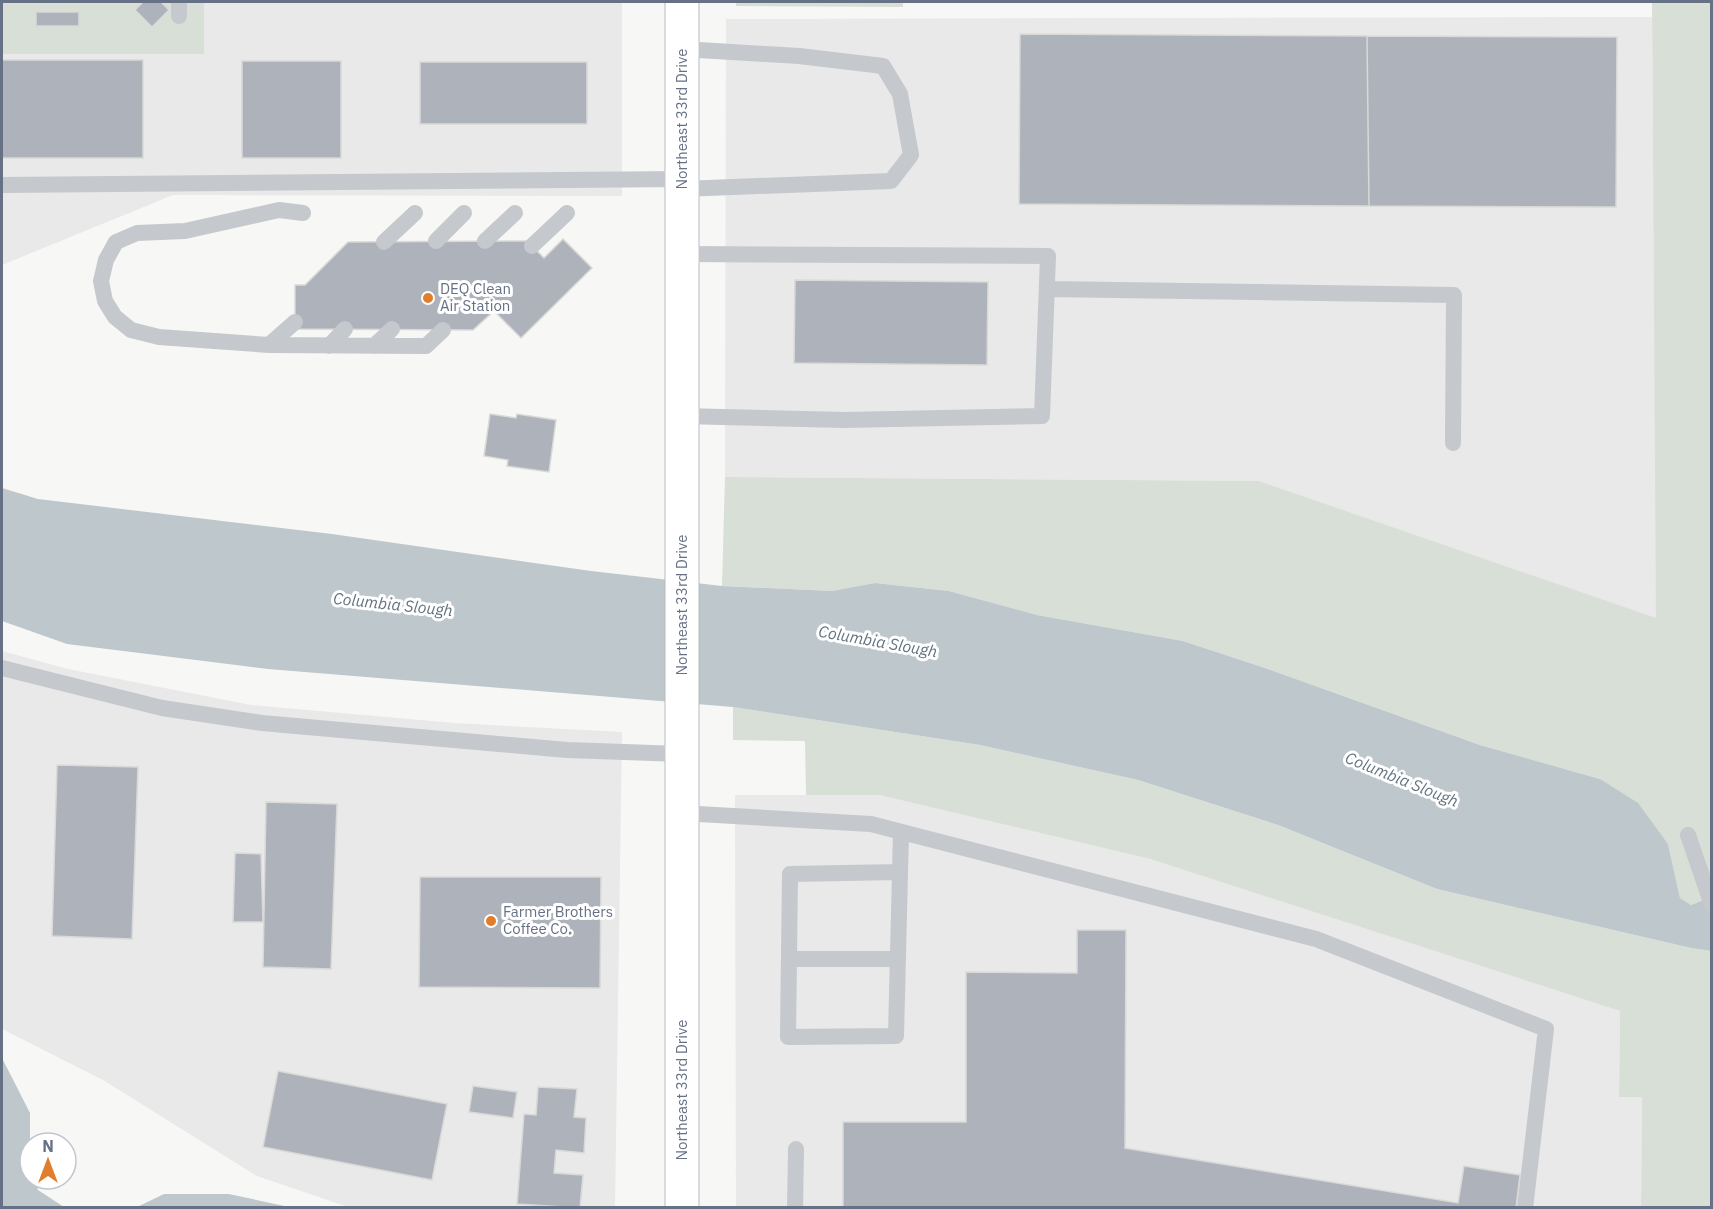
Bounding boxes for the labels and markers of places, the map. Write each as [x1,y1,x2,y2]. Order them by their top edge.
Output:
place label: DEQ Clean Air Station [440,279,511,315]
marker: DEQ Clean Air Station [421,291,435,305]
place label: Farmer Brothers Coffee Co. [503,902,613,938]
marker: Farmer Brothers Coffee Co. [484,914,498,928]

